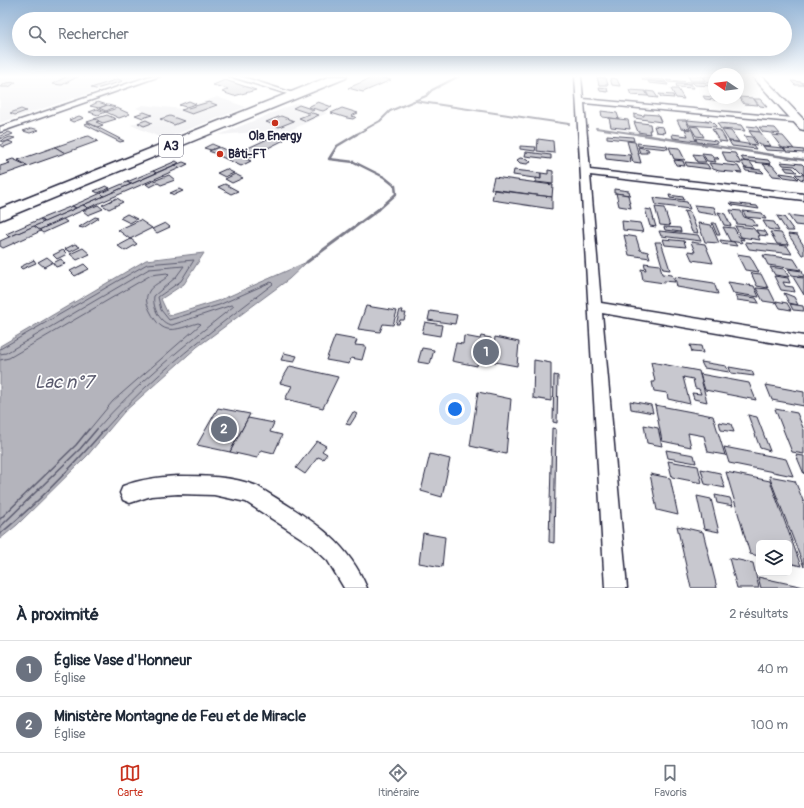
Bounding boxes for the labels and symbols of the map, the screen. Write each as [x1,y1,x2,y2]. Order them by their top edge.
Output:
north arrow [708,68,744,104]
marker: Ola Energy [270,118,280,128]
place label: Ola Energy [248,129,302,144]
road number: A3 [159,135,183,157]
place label: Bâti-FT [228,147,267,162]
marker: Bâti-FT [215,149,225,159]
pin: 1 [473,337,499,367]
water label: Lac n°7 [34,371,97,394]
your location [445,399,465,419]
pin: 2 [211,414,237,444]

